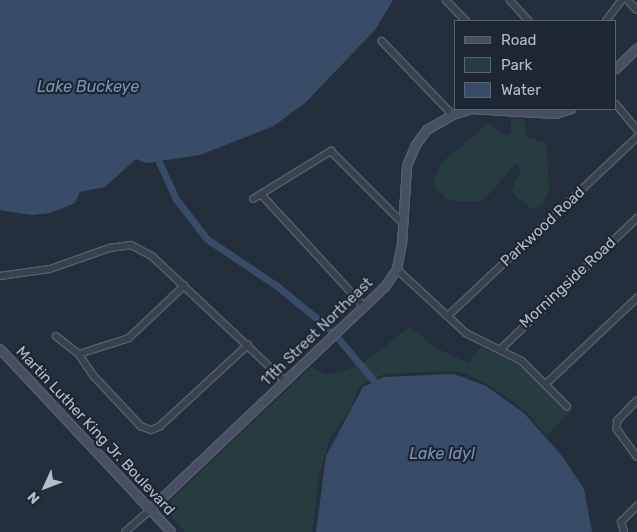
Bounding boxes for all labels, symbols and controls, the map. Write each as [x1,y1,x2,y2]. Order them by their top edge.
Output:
legend [454,20,617,110]
text: Road [501,31,537,49]
text: Park [501,56,532,74]
water label: Lake Buckeye [37,77,139,97]
text: Water [501,81,541,99]
street label: Parkwood Road [497,183,589,271]
street label: Morningside Road [516,234,620,332]
street label: 11th Street Northeast [257,274,377,390]
street label: Martin Luther King Jr. Boulevard [12,343,178,519]
water label: Lake Idyl [409,444,475,464]
north arrow [20,462,70,512]
text: N [24,488,43,507]

